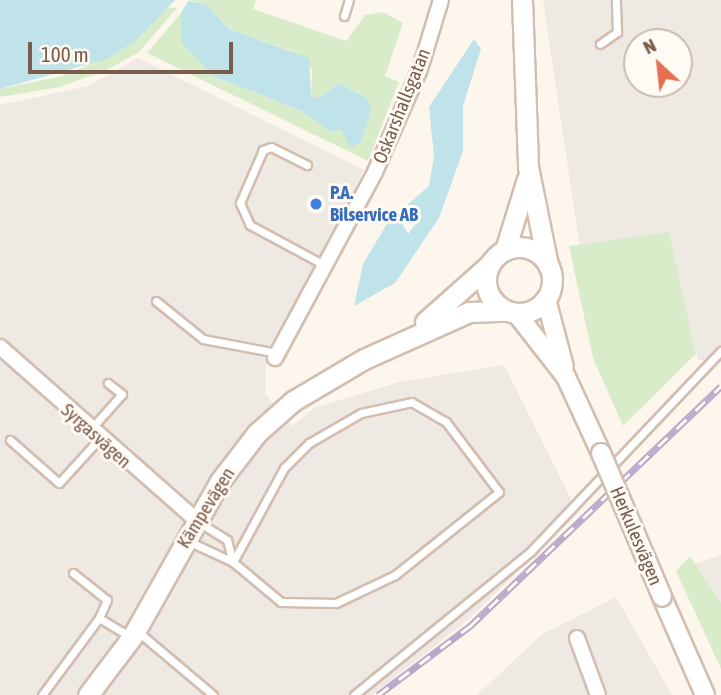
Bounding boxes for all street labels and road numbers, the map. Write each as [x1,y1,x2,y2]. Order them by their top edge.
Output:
street label: Oskarshallsgatan [369,45,435,167]
street label: Syrgasvägen [56,399,136,473]
street label: Kämpevägen [172,463,240,553]
street label: Herkulesvägen [605,483,667,589]

